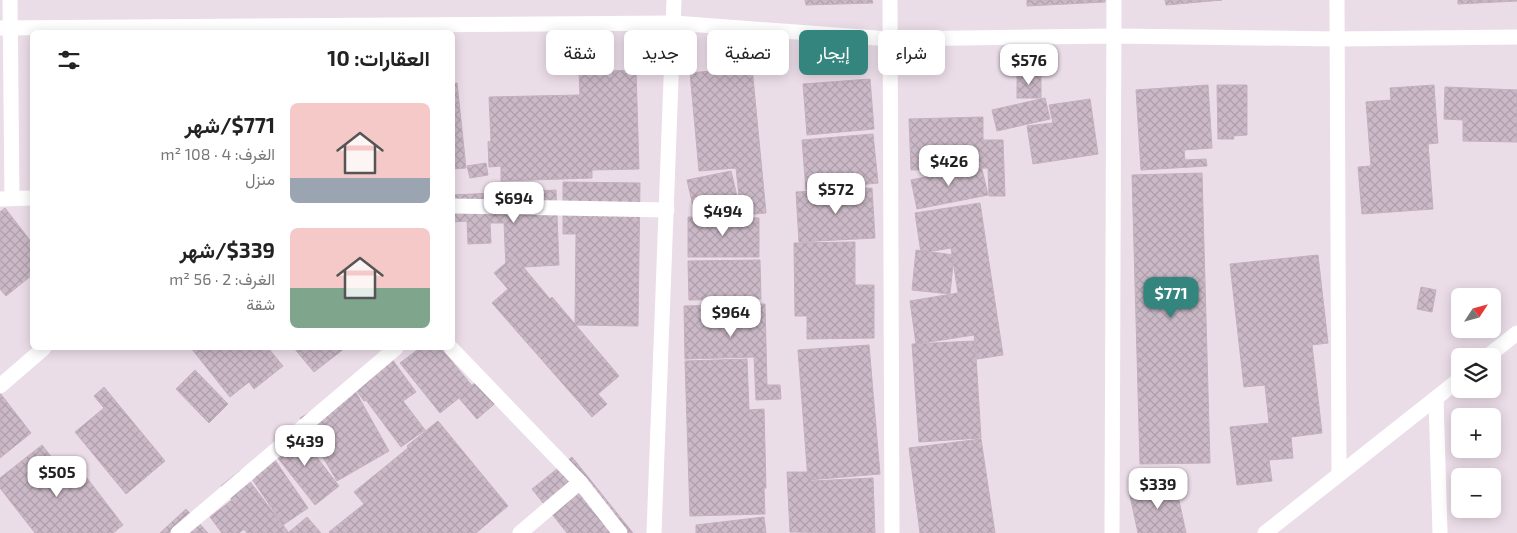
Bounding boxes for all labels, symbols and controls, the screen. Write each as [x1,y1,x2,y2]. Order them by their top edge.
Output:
chip: شقة [546,30,614,75]
chip: جديد [624,30,697,75]
chip: تصفية [707,30,789,75]
chip: إيجار [799,30,868,75]
chip: شراء [878,30,945,75]
pin: $576 [999,44,1059,86]
text: العقارات: 10 [327,45,430,70]
icon: filters [55,46,83,74]
text: $576 [1011,50,1047,69]
text: $771/شهر [184,112,275,137]
icon: home [330,123,390,183]
text: الغرف: 4 · 108 m² [161,144,275,163]
pin: $426 [919,144,979,187]
text: $426 [930,151,968,170]
text: منزل [245,169,275,188]
pin: $572 [806,172,866,215]
text: $572 [818,179,854,198]
pin: $694 [484,182,544,224]
text: $694 [495,188,533,207]
pin: $494 [693,194,753,237]
text: $494 [703,201,743,220]
text: $339/شهر [179,237,275,262]
icon: home [330,248,390,308]
text: الغرف: 2 · 56 m² [169,269,275,288]
pin: $771 [1141,276,1201,319]
text: $771 [1154,283,1188,302]
north arrow [1451,288,1501,338]
map controls [1451,288,1501,518]
text: شقة [246,294,275,313]
pin: $964 [701,296,761,338]
text: $964 [712,302,750,321]
button: layers [1451,348,1501,398]
button: + [1451,408,1501,458]
pin: $439 [275,424,335,467]
text: $439 [286,431,324,450]
pin: $505 [27,456,87,498]
text: $505 [38,462,76,481]
pin: $339 [1128,468,1188,510]
button: − [1451,468,1501,518]
text: $339 [1140,474,1176,493]

